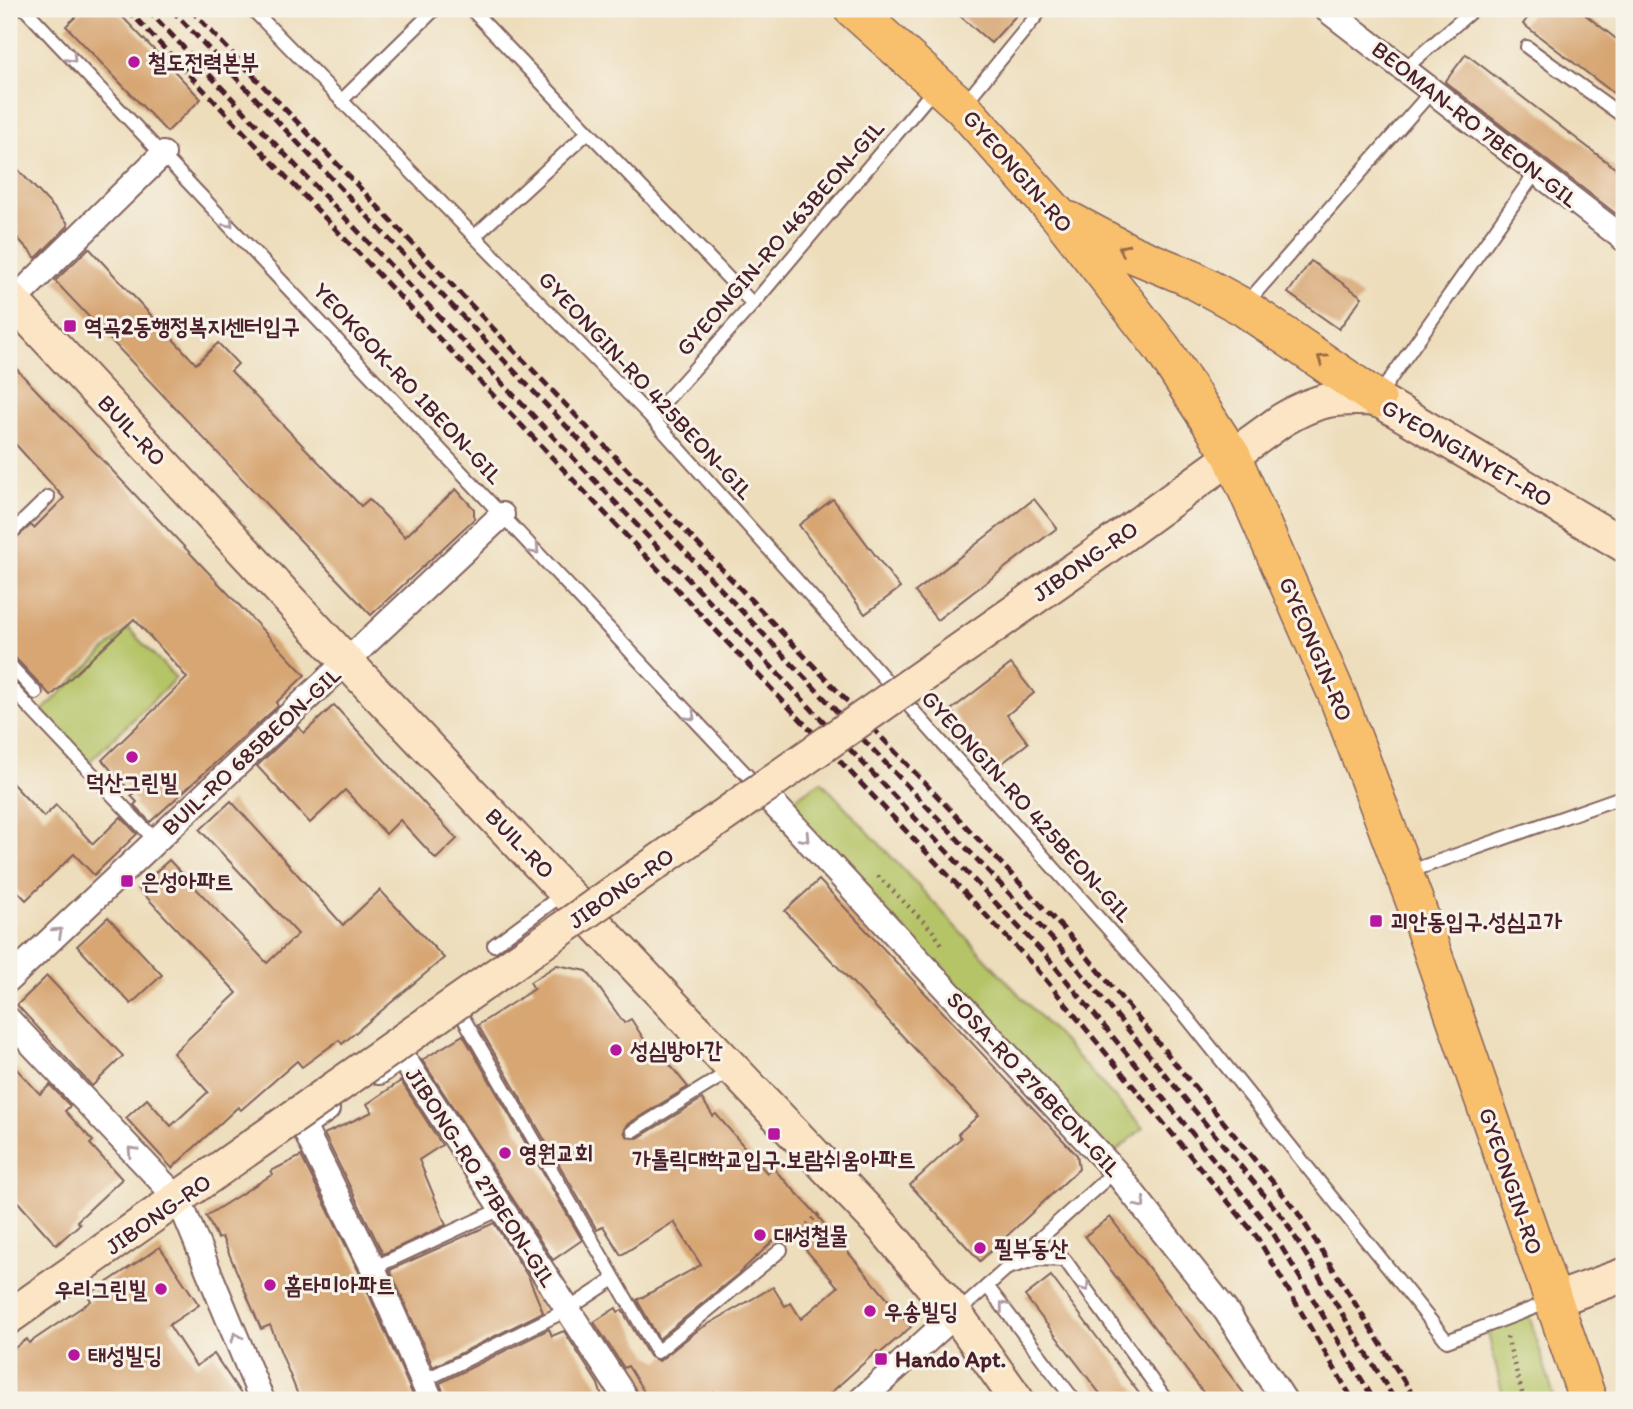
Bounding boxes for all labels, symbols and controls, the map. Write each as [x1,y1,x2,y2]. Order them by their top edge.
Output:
street label: BEOMAN-RO 7BEON-GIL [1366,35,1584,214]
place label: 철도전력본부 [148,48,259,76]
one-way arrow [64,50,76,63]
marker: 철도전력본부 [126,54,142,70]
street label: GYEONGIN-RO [957,104,1079,238]
street label: GYEONGIN-RO 463BEON-GIL [670,114,890,361]
one-way arrow [220,215,233,228]
one-way arrow [1118,244,1130,258]
street label: GYEONGIN-RO 425BEON-GIL [533,265,760,505]
street label: YEOKGOK-RO 1BEON-GIL [307,276,509,490]
place label: 역곡2동행정복지센터입구 [84,312,300,340]
marker: 역곡2동행정복지센터입구 [62,318,78,334]
one-way arrow [1316,354,1329,367]
street label: BUIL-RO [92,388,172,472]
street label: GYEONGINYET-RO [1377,393,1557,513]
street label: JIBONG-RO [1027,514,1143,608]
one-way arrow [527,542,540,555]
street label: GYEONGIN-RO [1273,573,1359,725]
street label: BUIL-RO 685BEON-GIL [156,660,347,841]
street label: GYEONGIN-RO 425BEON-GIL [916,684,1139,928]
one-way arrow [682,708,695,721]
marker: 덕산그린빌 [124,749,140,765]
place label: 덕산그린빌 [86,768,179,796]
street label: BUIL-RO [479,802,561,884]
one-way arrow [797,830,810,843]
street label: JIBONG-RO [563,841,679,935]
place label: 은성아파트 [141,867,234,895]
marker: 은성아파트 [119,873,135,889]
place label: 괴안동입구.성심고가 [1390,907,1563,935]
marker: 괴안동입구.성심고가 [1368,913,1384,929]
one-way arrow [50,928,63,941]
street label: SOSA-RO 276BEON-GIL [941,986,1127,1183]
place label: 성심방아간 [630,1036,723,1064]
marker: 성심방아간 [608,1042,624,1058]
street label: JIBONG-RO 27BEON-GIL [399,1062,563,1292]
street label: GYEONGIN-RO [1473,1104,1549,1258]
marker: 가톨릭대학교입구.보람쉬움아파트 [766,1126,782,1142]
place label: 영원교회 [519,1139,593,1167]
marker: 영원교회 [497,1145,513,1161]
place label: 가톨릭대학교입구.보람쉬움아파트 [632,1145,916,1173]
one-way arrow [128,1146,141,1159]
street label: JIBONG-RO [100,1167,216,1261]
one-way arrow [1133,1196,1146,1209]
place label: 대성철물 [774,1221,848,1249]
marker: 대성철물 [752,1227,768,1243]
place label: 필부동산 [994,1234,1069,1262]
marker: 필부동산 [972,1240,988,1256]
place label: 홈타미아파트 [284,1271,395,1299]
place label: 우리그린빌 [54,1275,147,1303]
marker: 홈타미아파트 [262,1277,278,1293]
one-way arrow [1077,1279,1089,1292]
marker: 우리그린빌 [153,1281,169,1297]
place label: 우송빌딩 [884,1297,958,1325]
one-way arrow [999,1301,1012,1314]
marker: 우송빌딩 [862,1303,878,1319]
one-way arrow [231,1332,245,1344]
place label: 태성빌딩 [88,1341,162,1369]
place label: Hando Apt. [895,1345,1006,1373]
marker: 태성빌딩 [66,1347,82,1363]
marker: Hando Apt. [873,1351,889,1367]

